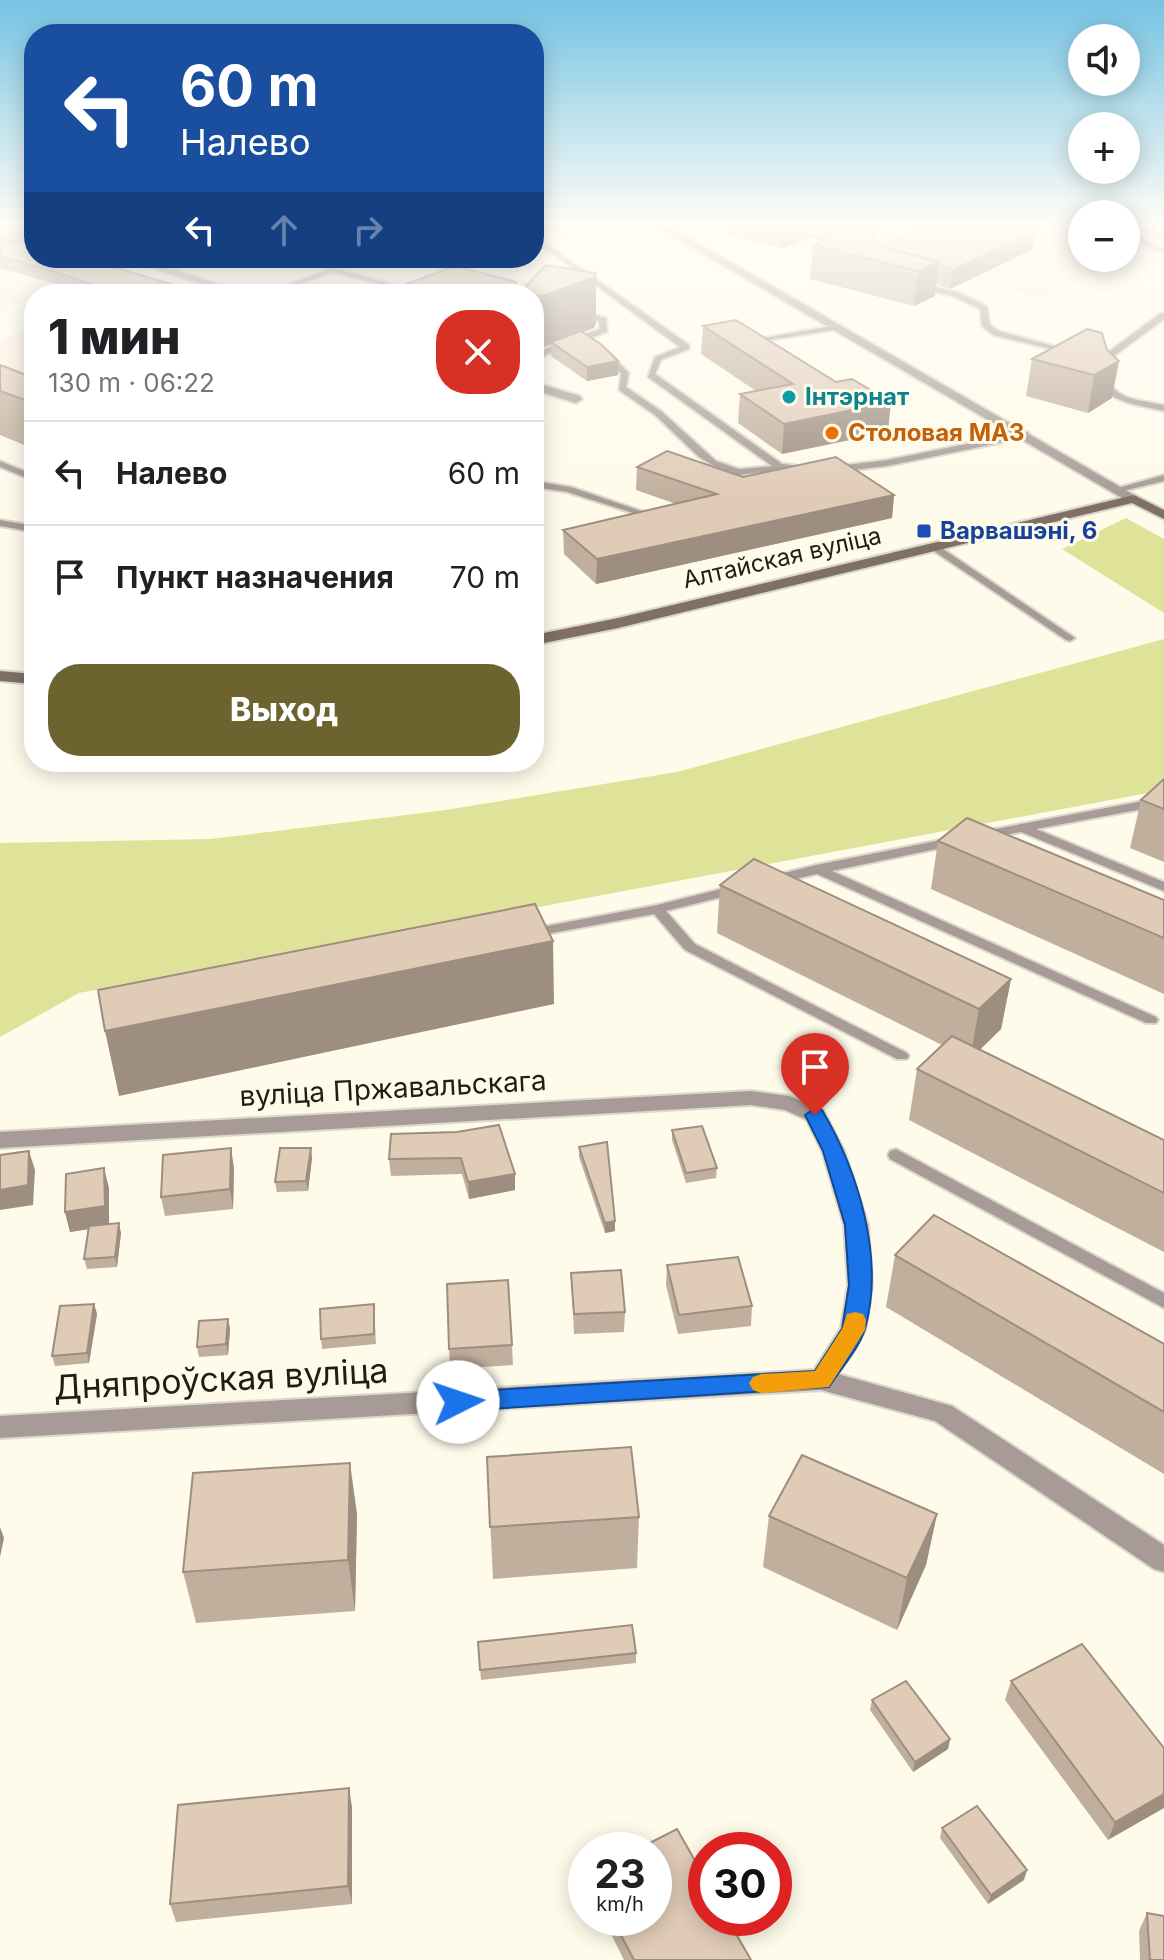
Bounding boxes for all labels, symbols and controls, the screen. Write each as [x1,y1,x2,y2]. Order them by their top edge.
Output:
map controls [1068,24,1140,272]
button: sound [1068,24,1140,96]
text: 60 m [180,52,319,120]
icon: left [48,56,152,160]
button: + [1068,112,1140,184]
text: Налево [180,120,311,164]
button: − [1068,200,1140,272]
icon: left [178,208,222,252]
icon: ahead [262,208,306,252]
icon: right [346,208,390,252]
text: 1 мин [48,307,180,366]
button: close [436,310,520,394]
text: 130 m · 06:22 [48,367,215,398]
place label: Інтэрнат [805,382,909,411]
marker: Інтэрнат [780,388,798,406]
place label: Столовая МАЗ [848,418,1024,447]
marker: Столовая МАЗ [823,424,841,442]
icon: left [48,451,92,495]
text: Налево [116,455,228,491]
text: 60 m [448,455,520,491]
place label: Варвашэні, 6 [940,516,1097,545]
street label: Алтайская вуліца [680,521,884,594]
marker: Варвашэні, 6 [915,522,933,540]
icon: arrive [48,555,92,599]
text: Пункт назначения [116,559,394,595]
text: 70 m [450,559,520,595]
button: Выход [48,664,520,756]
pin [781,1033,849,1115]
icon: arrive [793,1045,837,1089]
street label: вуліца Пржавальскага [239,1063,547,1113]
street label: Дняпроўская вуліца [53,1349,389,1408]
position arrow [416,1360,500,1444]
speed limit sign: 30 [688,1832,792,1936]
text: 23 [594,1849,646,1898]
text: km/h [596,1892,644,1916]

